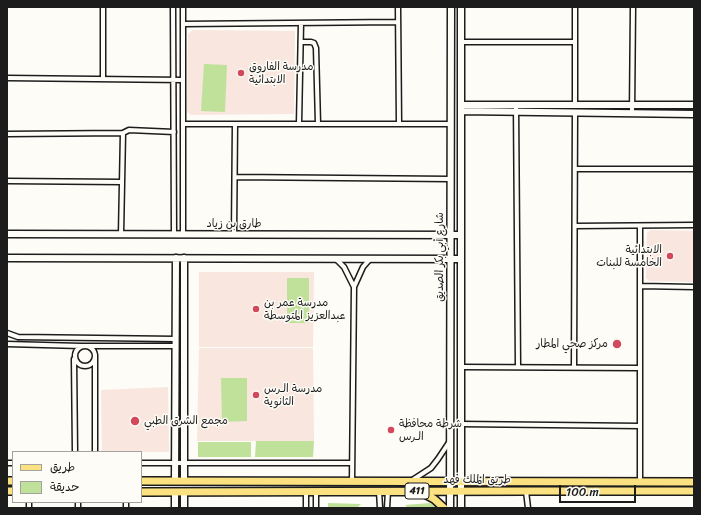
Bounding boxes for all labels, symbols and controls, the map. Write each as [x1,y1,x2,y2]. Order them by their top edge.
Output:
place label: مدرسة الفاروق الابتدائية [249,60,313,86]
marker: مدرسة الفاروق الابتدائية [236,68,246,78]
street label: شارع أبي بكر الصديق [433,212,447,302]
street label: طارق بن زياد [206,217,262,231]
place label: الابتدائية الخامسة للبنات [596,243,662,269]
marker: الابتدائية الخامسة للبنات [665,251,675,261]
place label: مدرسة عمر بن عبدالعزيز المتوسطة [264,296,345,322]
marker: مدرسة عمر بن عبدالعزيز المتوسطة [251,304,261,314]
place label: مركز صحي المطار [536,337,608,351]
marker: مركز صحي المطار [611,338,623,350]
place label: مدرسة الـرس الثانوية [264,382,322,408]
marker: مدرسة الـرس الثانوية [251,390,261,400]
place label: مجمع الشرق الطبي [144,414,228,428]
marker: مجمع الشرق الطبي [129,415,141,427]
place label: شرطة محافظة الـرس [399,417,462,443]
marker: شرطة محافظة الـرس [386,425,396,435]
legend [12,451,142,503]
text: طريق [50,456,75,478]
street label: طريق الملك فهد [443,473,511,487]
text: حديقة [50,476,79,498]
scale bar [561,477,638,503]
text: 100 m [566,481,599,503]
road number: 411 [405,483,429,499]

